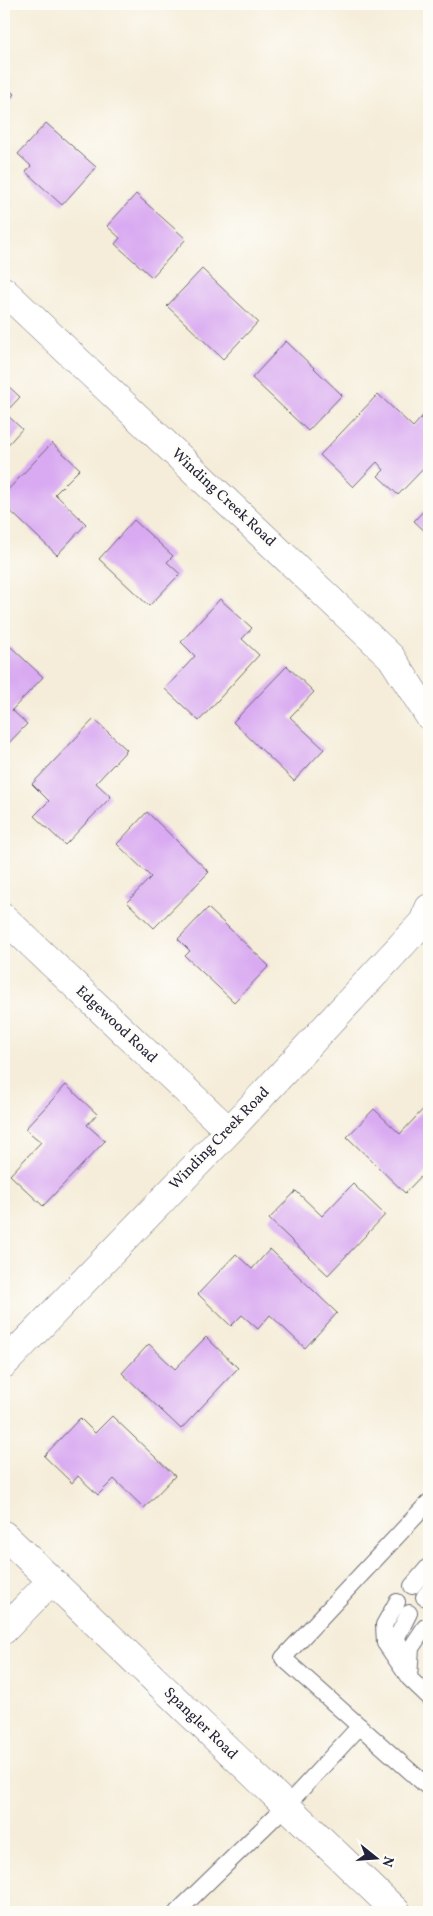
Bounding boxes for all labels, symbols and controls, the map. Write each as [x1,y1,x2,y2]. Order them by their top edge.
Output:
street label: Winding Creek Road [166,444,280,552]
street label: Edgewood Road [70,982,162,1068]
street label: Winding Creek Road [165,1083,275,1195]
street label: Spangler Road [158,1683,242,1765]
north arrow [350,1834,400,1884]
text: N [376,1854,398,1869]

